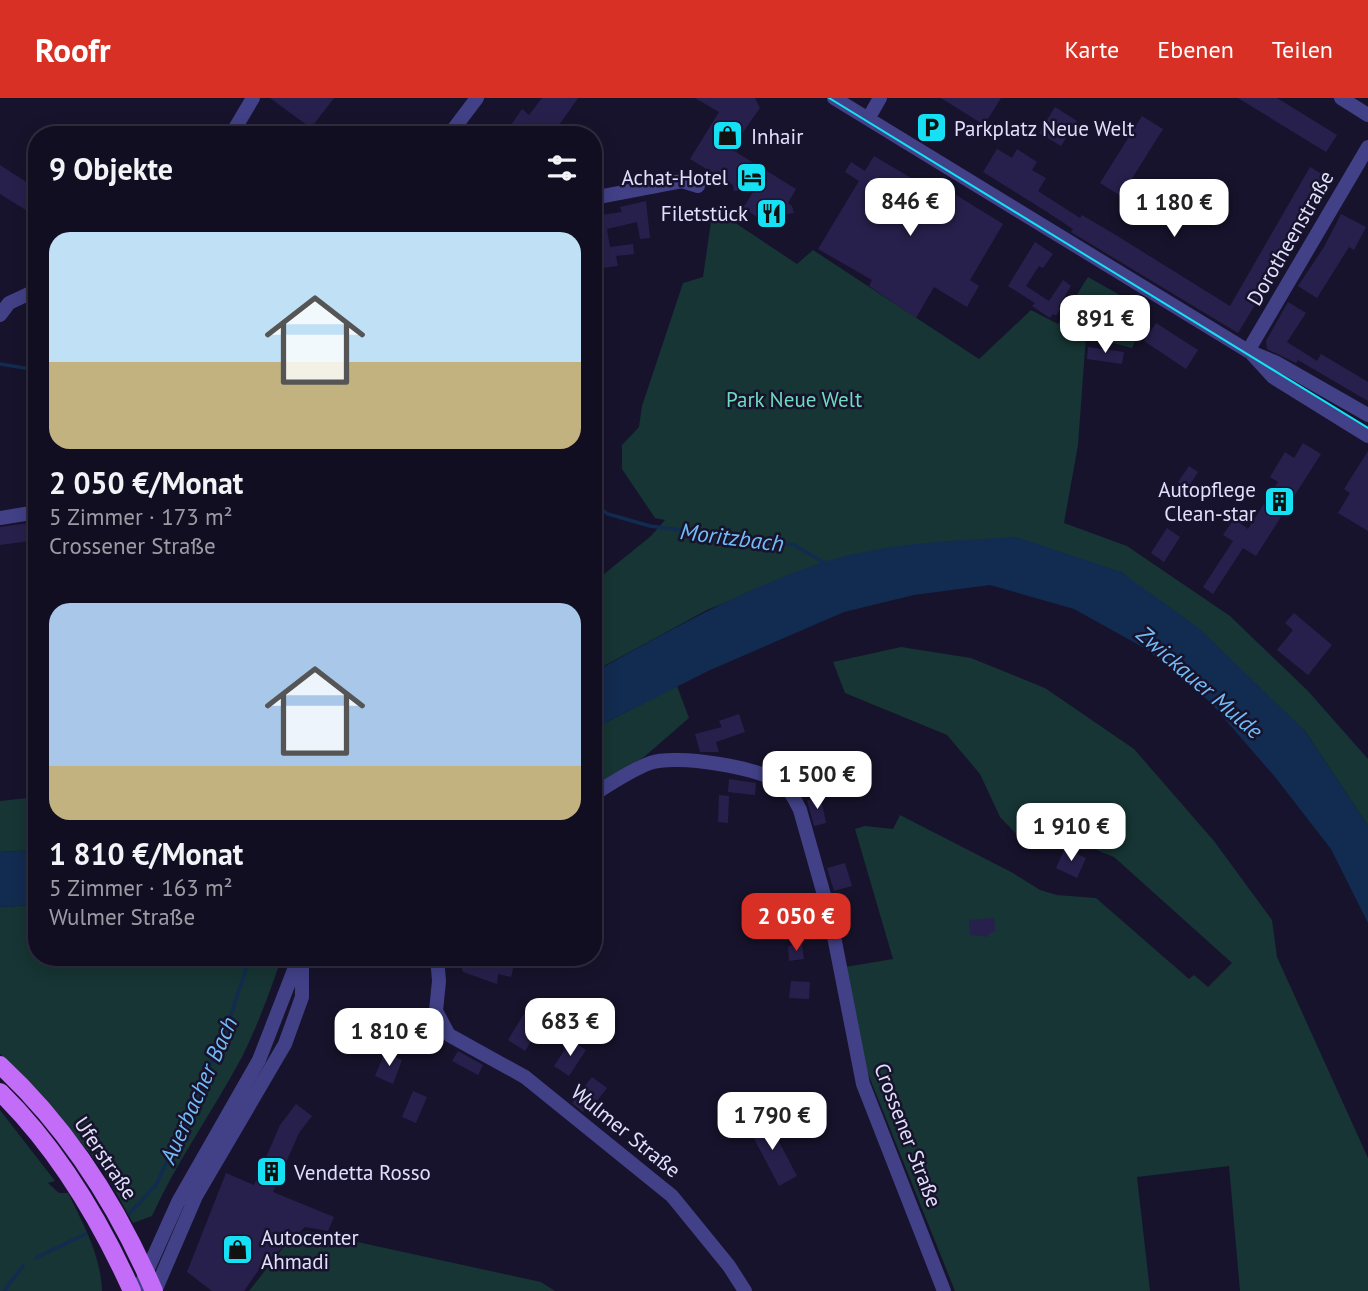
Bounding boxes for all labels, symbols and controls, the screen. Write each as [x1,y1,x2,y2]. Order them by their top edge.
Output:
text: Roofr [35,28,111,71]
text: Karte [1065,34,1119,65]
text: Ebenen [1157,34,1234,65]
text: Teilen [1272,34,1333,65]
parking icon: Parkplatz Neue Welt [914,111,948,145]
place label: Parkplatz Neue Welt [954,115,1134,142]
shop icon: Inhair [711,119,745,153]
place label: Inhair [751,123,803,150]
text: 9 Objekte [49,149,173,188]
icon: filters [543,149,581,187]
hotel icon: Achat-Hotel [734,160,768,194]
place label: Achat-Hotel [622,164,728,191]
street label: Dorotheenstraße [1241,166,1339,310]
pin: 846 € [861,178,959,238]
pin: 1 180 € [1109,180,1239,239]
text: 846 € [881,186,939,215]
text: 1 180 € [1136,187,1212,216]
restaurant icon: Filetstück [754,196,788,230]
place label: Filetstück [661,200,748,227]
icon: home [252,277,378,403]
pin: 891 € [1056,296,1154,355]
text: 891 € [1076,303,1134,332]
park label: Park Neue Welt [726,386,862,413]
text: 2 050 €/Monat [49,463,243,502]
place label: Autopflege Clean-star [1158,476,1256,527]
building icon: Autopflege Clean-star [1262,484,1296,518]
text: 5 Zimmer · 173 m² [49,502,233,531]
water label: Moritzbach [678,516,786,558]
text: Crossener Straße [49,531,216,560]
water label: Zwickauer Mulde [1130,619,1269,745]
icon: home [252,648,378,774]
pin: 1 500 € [752,752,882,811]
text: 1 500 € [779,759,855,788]
pin: 1 910 € [1006,804,1136,863]
text: 1 910 € [1033,811,1109,840]
text: 1 810 €/Monat [49,834,243,873]
text: 5 Zimmer · 163 m² [49,873,233,902]
pin: 2 050 € [731,894,861,953]
text: 2 050 € [758,901,834,930]
text: Wulmer Straße [49,902,195,931]
pin: 683 € [521,998,619,1058]
text: 683 € [541,1006,599,1035]
pin: 1 810 € [324,1009,454,1068]
water label: Auerbacher Bach [152,1012,243,1169]
text: 1 810 € [351,1016,427,1045]
street label: Crossener Straße [868,1059,948,1211]
street label: Wulmer Straße [566,1079,686,1183]
pin: 1 790 € [707,1093,837,1152]
text: 1 790 € [734,1100,810,1129]
street label: Uferstraße [68,1111,144,1205]
building icon: Vendetta Rosso [254,1155,288,1189]
place label: Vendetta Rosso [293,1159,431,1186]
place label: Autocenter Ahmadi [261,1224,359,1275]
shop icon: Autocenter Ahmadi [221,1232,255,1266]

